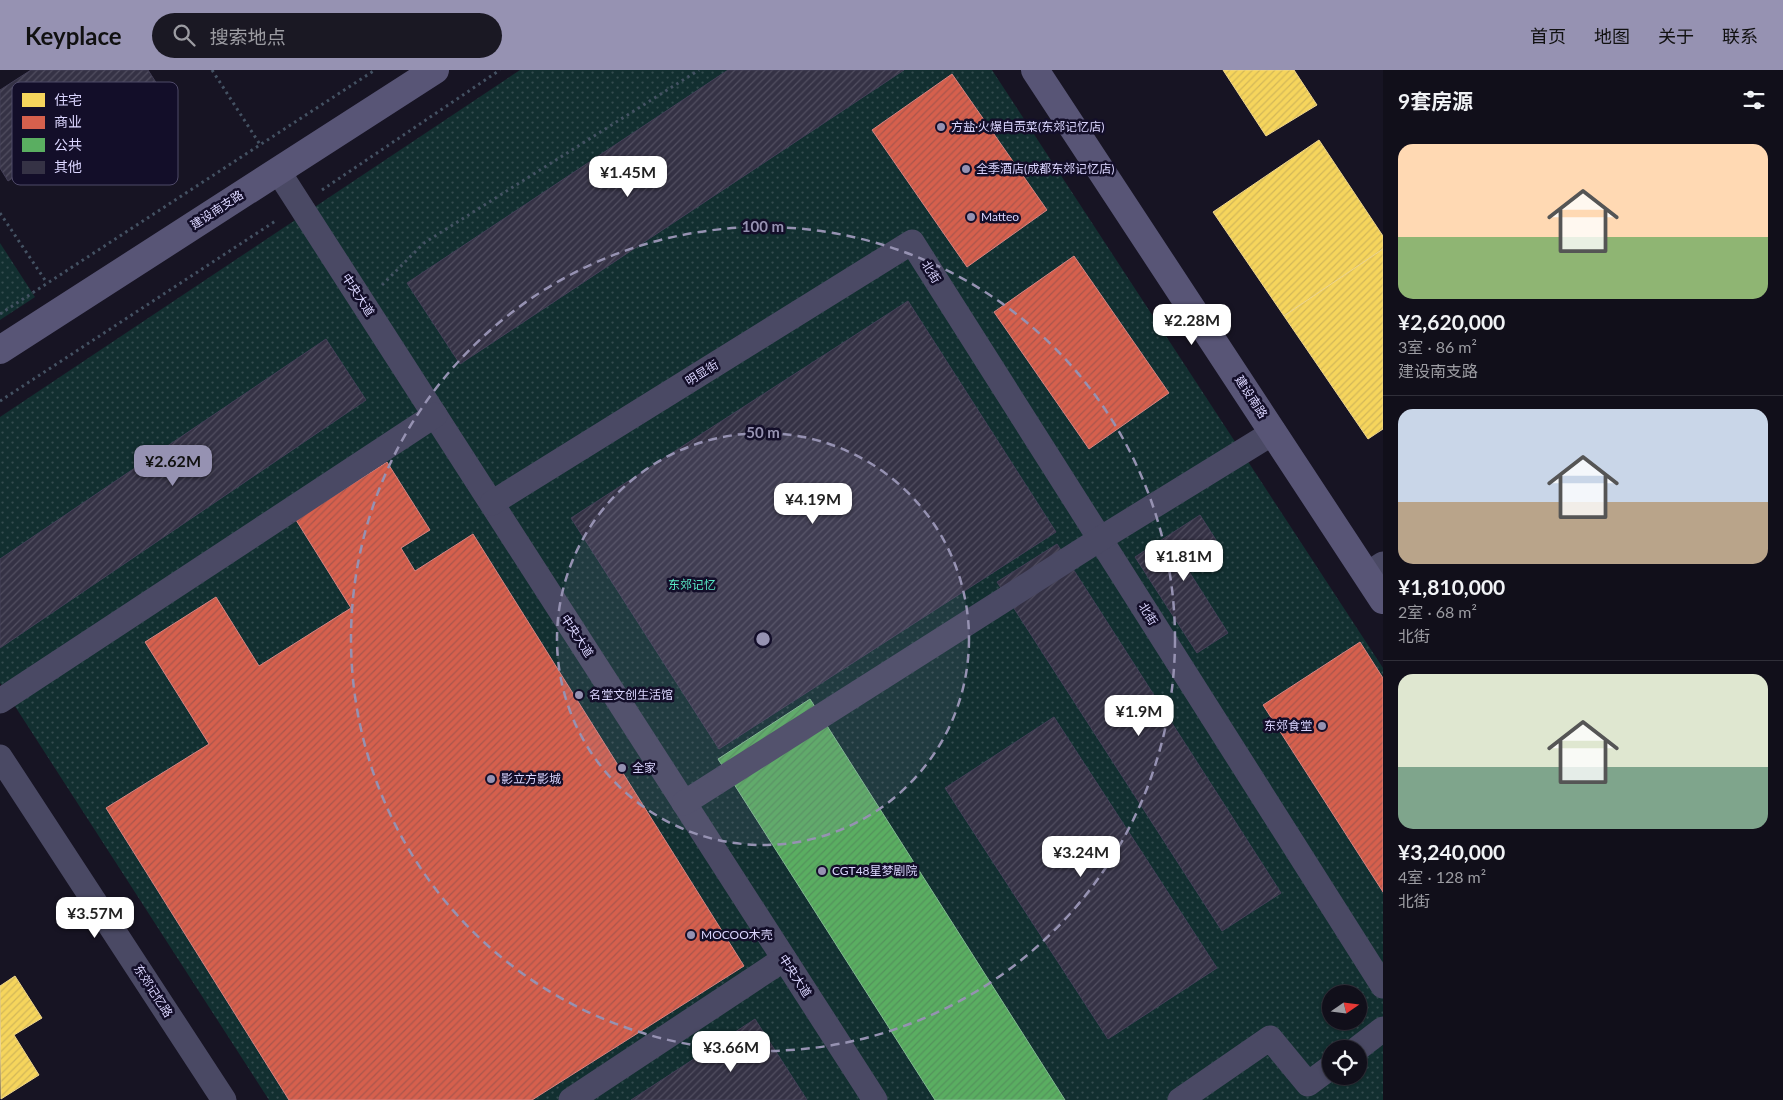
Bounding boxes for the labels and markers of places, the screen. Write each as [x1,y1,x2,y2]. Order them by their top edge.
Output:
place label: 方盐·火爆自贡菜(东郊记忆店) [951,119,1105,134]
marker: 方盐·火爆自贡菜(东郊记忆店) [935,121,947,133]
pin: ¥1.45M [587,156,669,198]
place label: 全季酒店(成都东郊记忆店) [976,161,1114,176]
marker: 全季酒店(成都东郊记忆店) [960,163,972,175]
place label: Matteo [981,209,1019,224]
marker: Matteo [965,211,977,223]
pin: ¥2.28M [1151,304,1233,346]
pin: ¥2.62M [132,444,214,487]
pin: ¥4.19M [772,482,854,525]
pin: ¥1.81M [1143,540,1225,582]
centre of rings [754,630,772,648]
place label: 名堂文创生活馆 [589,687,673,702]
marker: 名堂文创生活馆 [573,689,585,701]
pin: ¥1.9M [1104,694,1174,737]
place label: 东郊食堂 [1264,718,1312,733]
marker: 东郊食堂 [1316,720,1328,732]
place label: 全家 [632,760,656,775]
marker: 全家 [616,762,628,774]
place label: 影立方影城 [501,771,561,786]
marker: 影立方影城 [485,773,497,785]
pin: ¥3.24M [1040,836,1122,878]
place label: CGT48星梦剧院 [832,863,918,878]
marker: CGT48星梦剧院 [816,865,828,877]
pin: ¥3.57M [54,896,136,939]
place label: MOCOO木壳 [701,927,773,942]
marker: MOCOO木壳 [685,929,697,941]
pin: ¥3.66M [690,1030,772,1073]

